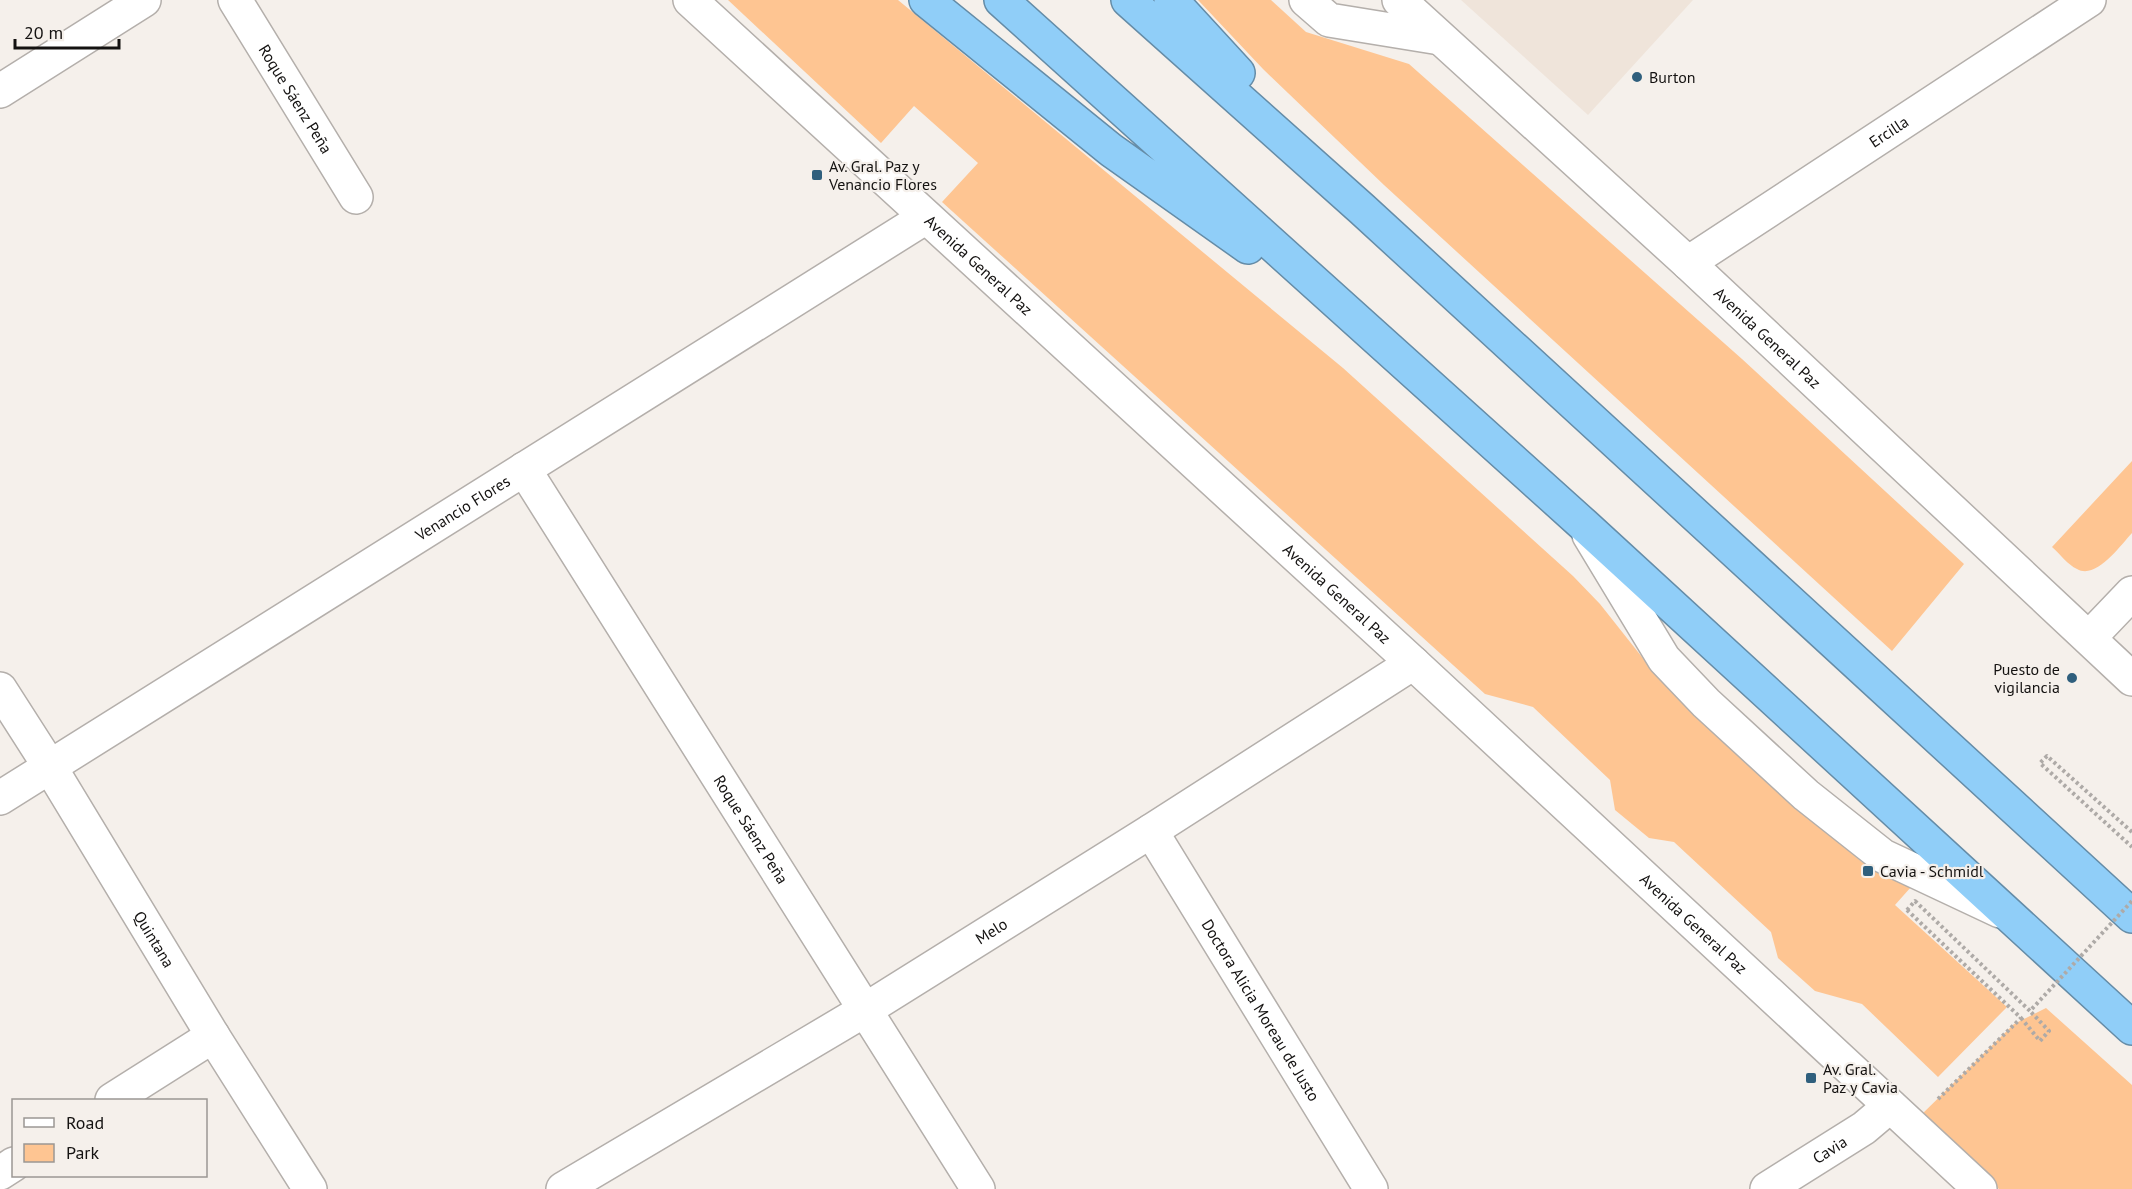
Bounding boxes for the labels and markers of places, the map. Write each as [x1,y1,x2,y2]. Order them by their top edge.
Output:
place label: Burton [1649,67,1695,87]
marker: Burton [1630,70,1644,84]
place label: Av. Gral. Paz y Venancio Flores [828,156,937,194]
marker: Av. Gral. Paz y Venancio Flores [810,168,824,182]
place label: Puesto de vigilancia [1993,659,2060,697]
marker: Puesto de vigilancia [2065,671,2079,685]
place label: Cavia - Schmidl [1880,861,1984,881]
marker: Cavia - Schmidl [1861,864,1875,878]
place label: Av. Gral. Paz y Cavia [1823,1059,1898,1097]
marker: Av. Gral. Paz y Cavia [1804,1071,1818,1085]

